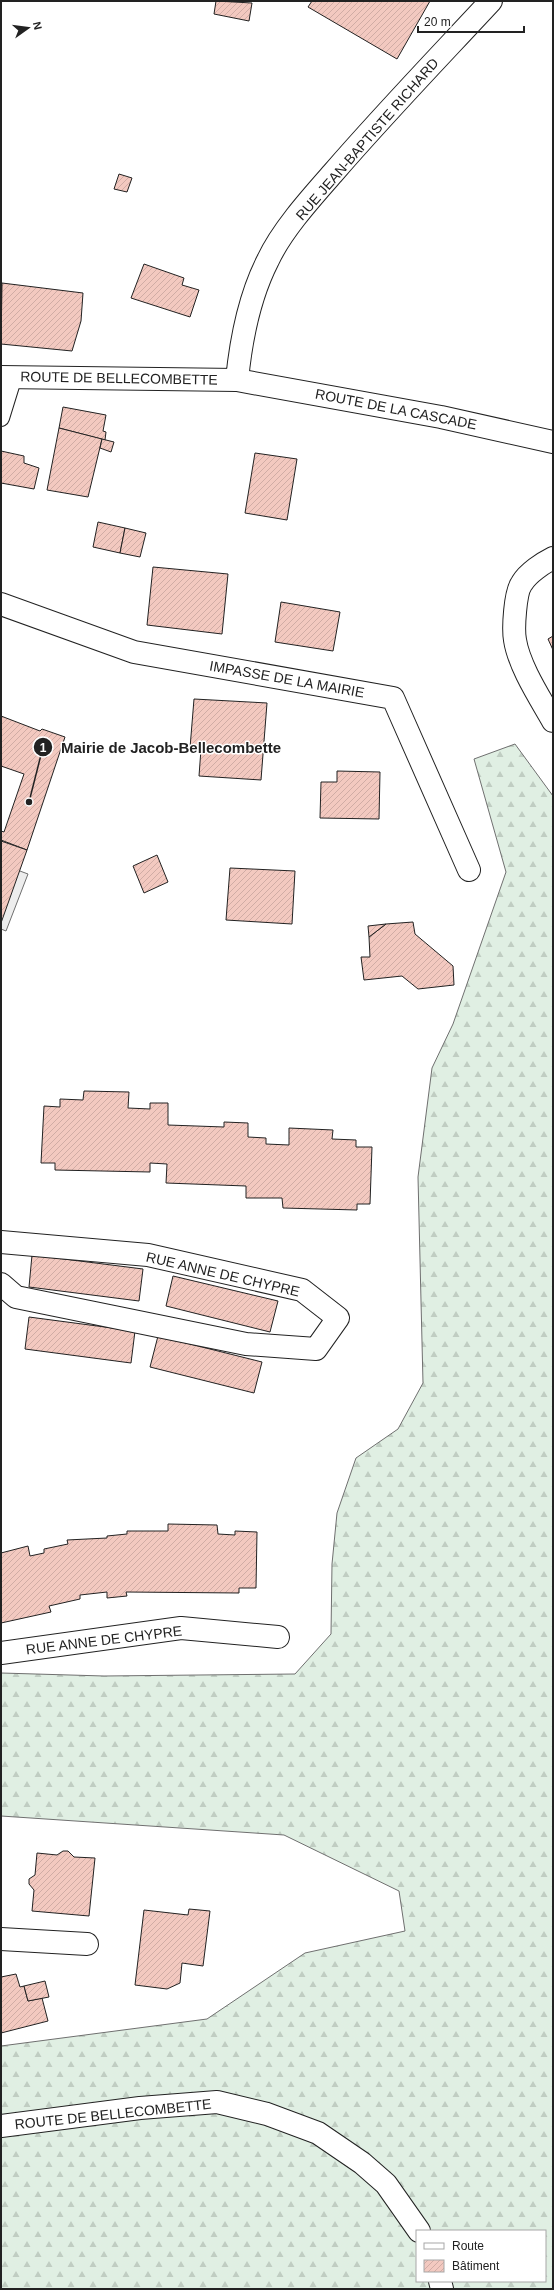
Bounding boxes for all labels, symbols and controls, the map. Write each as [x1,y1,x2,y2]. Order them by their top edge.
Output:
north arrow [8,8,48,48]
scale bar [418,8,524,34]
text: 20 m [424,15,451,29]
text: N [31,20,44,31]
street label: RUE JEAN-BAPTISTE RICHARD [292,55,442,223]
street label: ROUTE DE BELLECOMBETTE [20,368,218,388]
street label: ROUTE DE LA CASCADE [314,385,478,433]
street label: IMPASSE DE LA MAIRIE [208,657,366,701]
callout: Mairie de Jacob-Bellecombette [33,734,289,761]
text: Mairie de Jacob-Bellecombette [61,739,281,756]
text: 1 [40,741,47,755]
street label: RUE ANNE DE CHYPRE [145,1249,301,1299]
street label: RUE ANNE DE CHYPRE [25,1622,183,1658]
street label: ROUTE DE BELLECOMBETTE [14,2096,212,2132]
legend [416,2230,546,2282]
text: Route [452,2239,484,2253]
text: Bâtiment [452,2259,500,2273]

